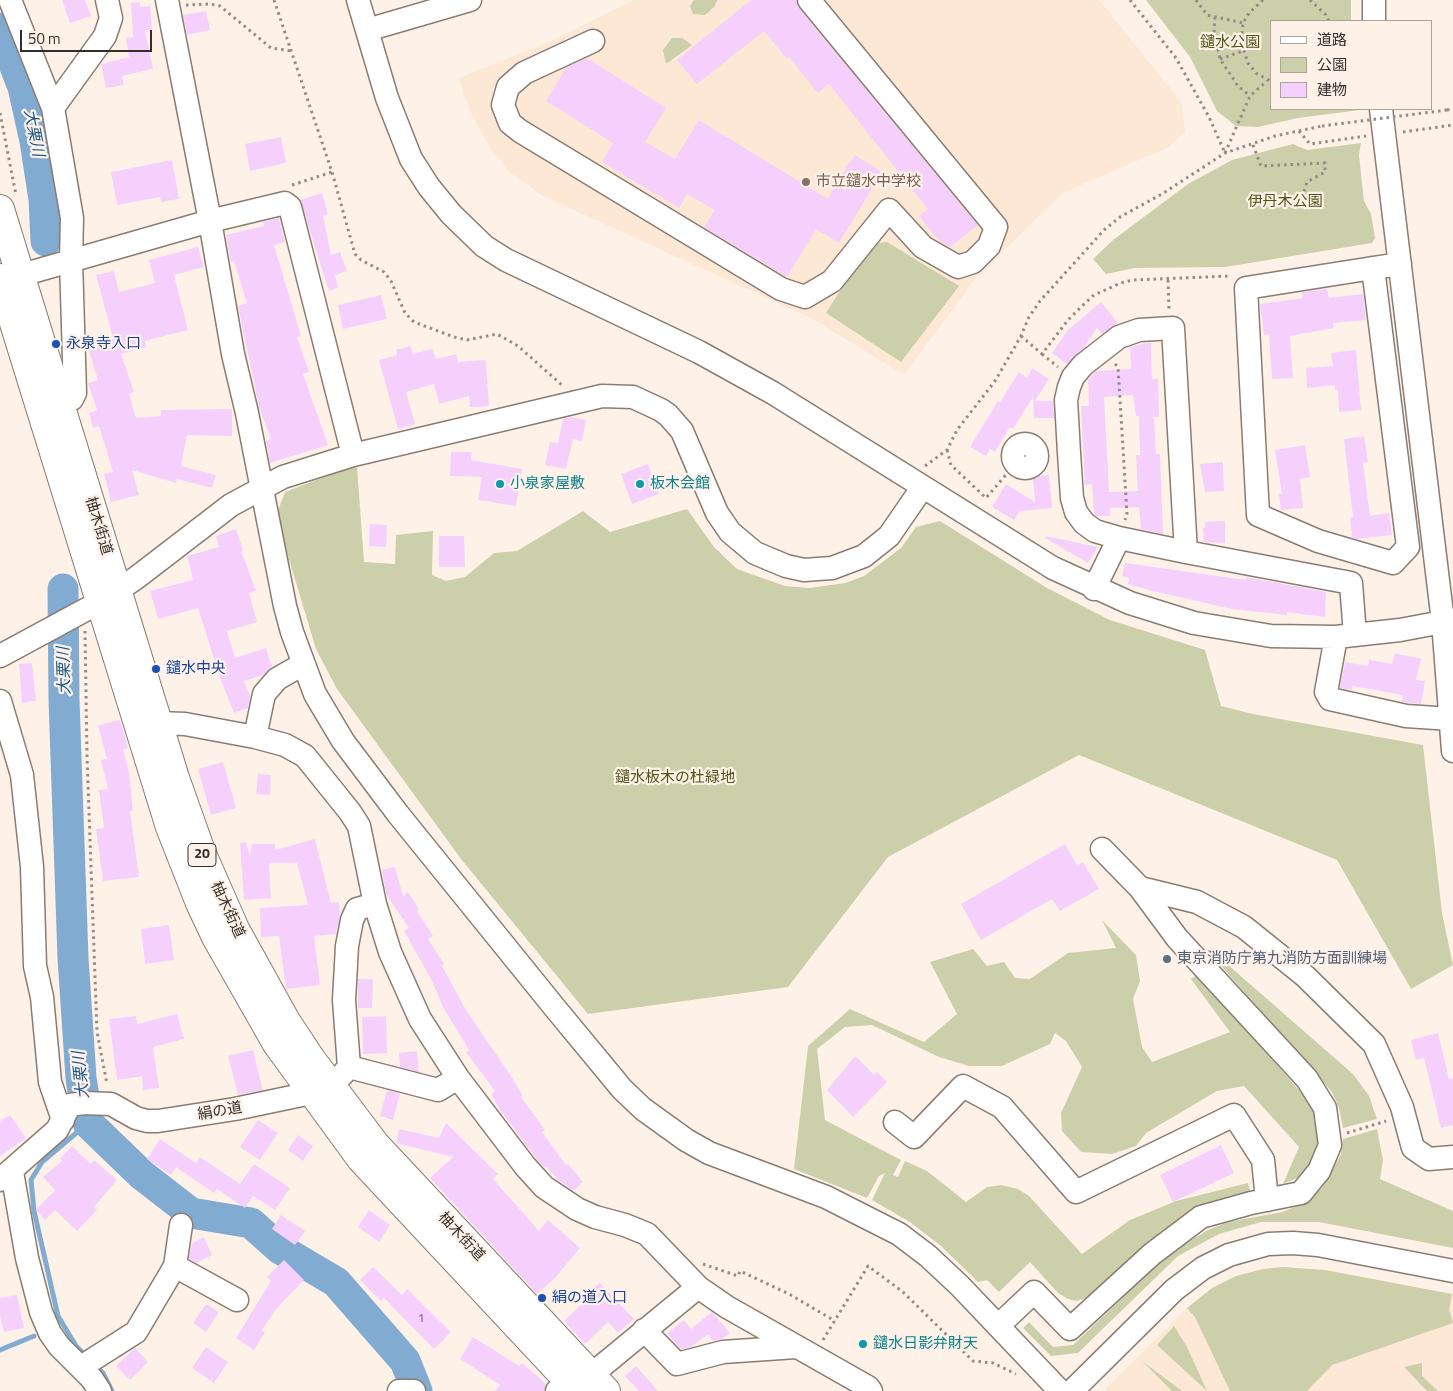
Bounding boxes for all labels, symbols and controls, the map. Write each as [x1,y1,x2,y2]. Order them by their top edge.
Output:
scale bar [22,20,155,52]
legend [1270,20,1433,110]
text: 50 m [28,27,61,50]
text: 道路 [1317,28,1347,51]
park label: 鑓水公園 [1200,34,1260,52]
text: 公園 [1317,53,1347,76]
text: 建物 [1317,78,1347,101]
water label: 大栗川 [19,108,47,158]
place label: 市立鑓水中学校 [816,173,921,191]
marker: 市立鑓水中学校 [800,176,812,188]
park label: 伊丹木公園 [1248,193,1322,211]
place label: 永泉寺入口 [66,335,141,353]
marker: 永泉寺入口 [50,338,62,350]
place label: 小泉家屋敷 [510,475,585,493]
place label: 板木会館 [650,475,710,493]
marker: 小泉家屋敷 [494,478,506,490]
marker: 板木会館 [634,478,646,490]
street label: 柚木街道 [81,495,115,557]
water label: 大栗川 [55,647,75,695]
place label: 鑓水中央 [166,660,226,678]
marker: 鑓水中央 [150,663,162,675]
park label: 鑓水板木の杜緑地 [615,769,735,787]
road number: 20 [188,844,216,866]
street label: 柚木街道 [206,879,248,941]
place label: 東京消防庁第九消防方面訓練場 [1177,950,1387,968]
marker: 東京消防庁第九消防方面訓練場 [1161,953,1173,965]
water label: 大栗川 [70,1050,94,1100]
street label: 絹の道 [196,1099,244,1125]
street label: 柚木街道 [434,1209,488,1265]
place label: 絹の道入口 [552,1289,627,1307]
marker: 絹の道入口 [536,1292,548,1304]
house number: 1 [418,1312,424,1326]
place label: 鑓水日影弁財天 [873,1335,978,1353]
marker: 鑓水日影弁財天 [857,1338,869,1350]

